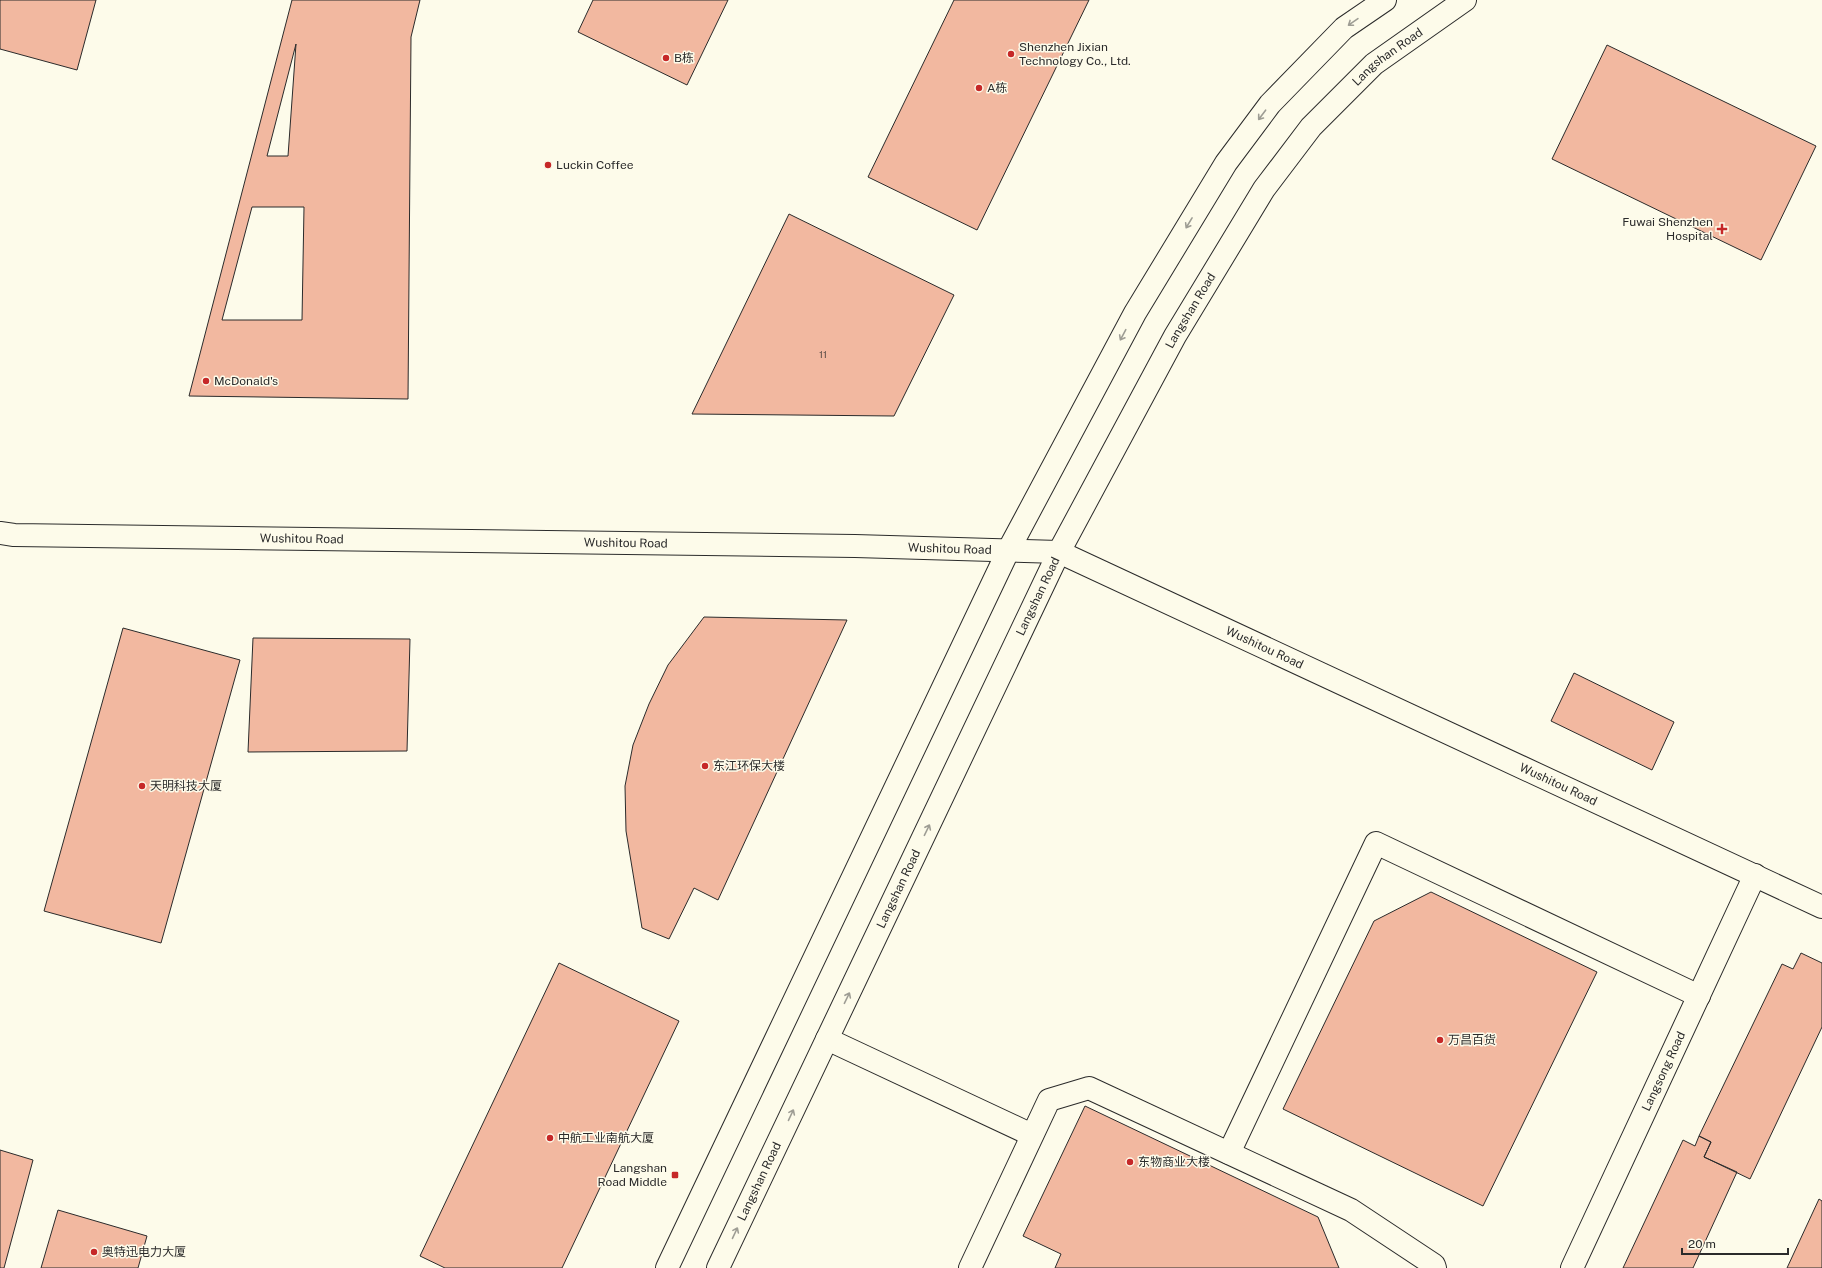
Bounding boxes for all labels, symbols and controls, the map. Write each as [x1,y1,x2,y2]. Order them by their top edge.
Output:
one-way arrow [1347,18,1358,26]
street label: Langshan Road [1349,25,1425,89]
place label: Shenzhen Jixian Technology Co., Ltd. [1019,40,1131,68]
marker: Shenzhen Jixian Technology Co., Ltd. [1006,49,1016,59]
place label: B栋 [674,51,694,65]
marker: B栋 [661,53,671,63]
place label: A栋 [987,81,1008,95]
marker: A栋 [974,83,984,93]
one-way arrow [1258,110,1266,121]
place label: Luckin Coffee [556,158,634,172]
marker: Luckin Coffee [543,160,553,170]
place label: Fuwai Shenzhen Hospital [1622,215,1713,243]
one-way arrow [1185,217,1193,229]
marker: Fuwai Shenzhen Hospital [1716,223,1728,235]
street label: Langshan Road [1163,270,1219,351]
one-way arrow [1119,328,1126,340]
house number: 11 [819,348,827,360]
place label: McDonald's [214,374,278,388]
marker: McDonald's [201,376,211,386]
street label: Wushitou Road [260,531,344,546]
street label: Wushitou Road [584,535,668,551]
street label: Wushitou Road [908,541,992,557]
street label: Langshan Road [1013,555,1063,638]
street label: Wushitou Road [1223,624,1306,672]
place label: 东江环保大楼 [713,759,785,773]
street label: Wushitou Road [1517,760,1599,808]
marker: 东江环保大楼 [700,761,710,771]
place label: 天明科技大厦 [150,779,222,793]
marker: 天明科技大厦 [137,781,147,791]
one-way arrow [924,824,931,836]
street label: Langshan Road [874,847,923,930]
one-way arrow [844,992,851,1004]
street label: Langsong Road [1639,1029,1688,1113]
place label: 万昌百货 [1448,1033,1496,1047]
marker: 万昌百货 [1435,1035,1445,1045]
one-way arrow [788,1110,795,1122]
place label: 中航工业南航大厦 [558,1131,654,1145]
marker: 中航工业南航大厦 [545,1133,555,1143]
street label: Langshan Road [735,1140,784,1223]
place label: 东物商业大楼 [1138,1155,1210,1169]
marker: 东物商业大楼 [1125,1157,1135,1167]
place label: Langshan Road Middle [598,1161,667,1189]
marker: Langshan Road Middle [670,1170,680,1180]
one-way arrow [732,1227,739,1239]
scale bar [1682,1230,1788,1256]
text: 20 m [1688,1237,1716,1251]
place label: 奥特迅电力大厦 [102,1245,186,1259]
marker: 奥特迅电力大厦 [89,1247,99,1257]

